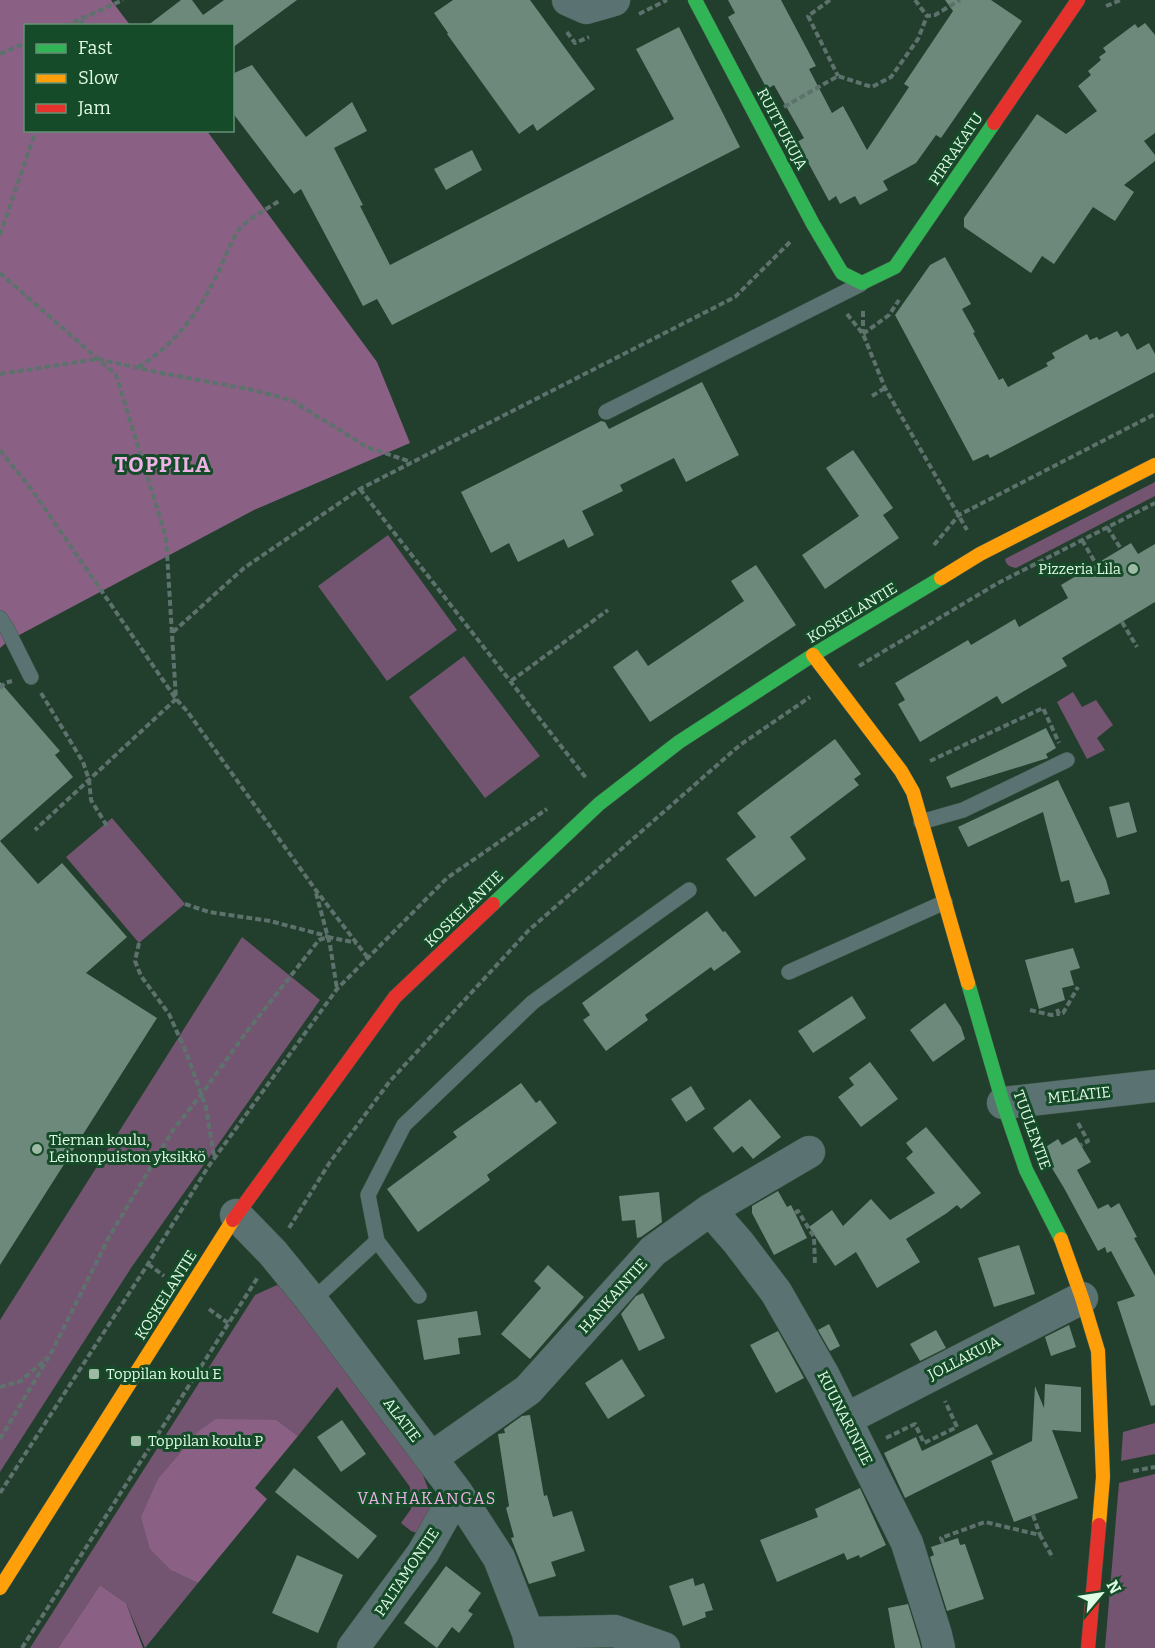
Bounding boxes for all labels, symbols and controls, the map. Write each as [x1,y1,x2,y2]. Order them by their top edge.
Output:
legend [24,24,234,132]
text: Fast [78,37,113,59]
text: Slow [78,67,119,89]
street label: RUITTUKUJA [753,85,811,173]
text: Jam [77,97,111,119]
street label: PIRRAKATU [925,109,987,189]
district label: TOPPILA [114,452,212,478]
place label: Pizzeria Lila [1038,560,1121,578]
marker: Pizzeria Lila [1126,562,1140,576]
street label: KOSKELANTIE [804,579,900,647]
street label: KOSKELANTIE [421,867,507,951]
street label: MELATIE [1047,1083,1111,1107]
street label: TUULENTIE [1009,1088,1055,1172]
place label: Tiernan koulu, Leinonpuiston yksikkö [49,1131,206,1166]
marker: Tiernan koulu, Leinonpuiston yksikkö [30,1142,44,1156]
street label: KOSKELANTIE [131,1247,201,1343]
street label: HANKAINTIE [575,1255,651,1337]
street label: JOLLAKUJA [924,1332,1003,1384]
place label: Toppilan koulu E [106,1365,222,1383]
marker: Toppilan koulu E [87,1367,101,1381]
street label: KUUNARINTIE [813,1368,877,1468]
street label: ALATIE [380,1394,424,1446]
place label: Toppilan koulu P [148,1432,263,1450]
marker: Toppilan koulu P [129,1434,143,1448]
district label: VANHAKANGAS [357,1489,497,1508]
street label: PALTAMONTIE [371,1524,443,1620]
north arrow [1071,1564,1131,1624]
text: N [1102,1577,1125,1597]

